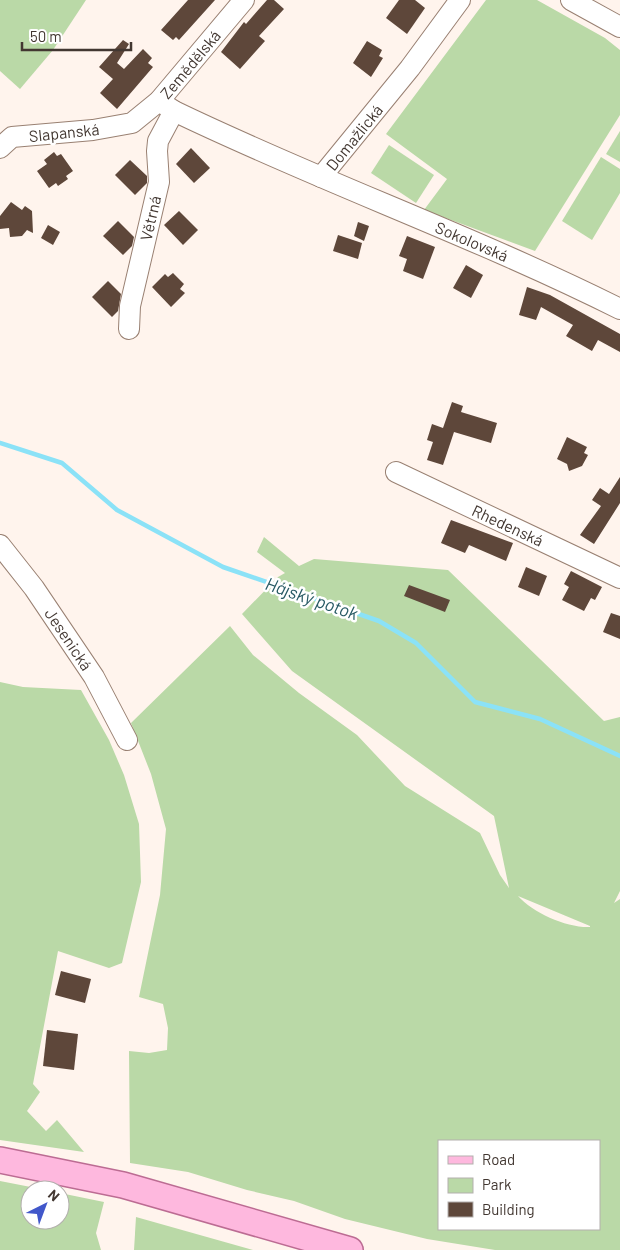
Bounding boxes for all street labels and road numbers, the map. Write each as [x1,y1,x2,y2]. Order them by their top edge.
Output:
street label: Zemědělská [156,26,224,102]
street label: Domažlická [322,100,386,174]
street label: Slapanská [28,119,100,145]
street label: Větrná [136,194,164,242]
street label: Sokolovská [433,217,511,265]
street label: Rhedenská [469,500,547,550]
street label: Jesenická [41,604,97,674]

